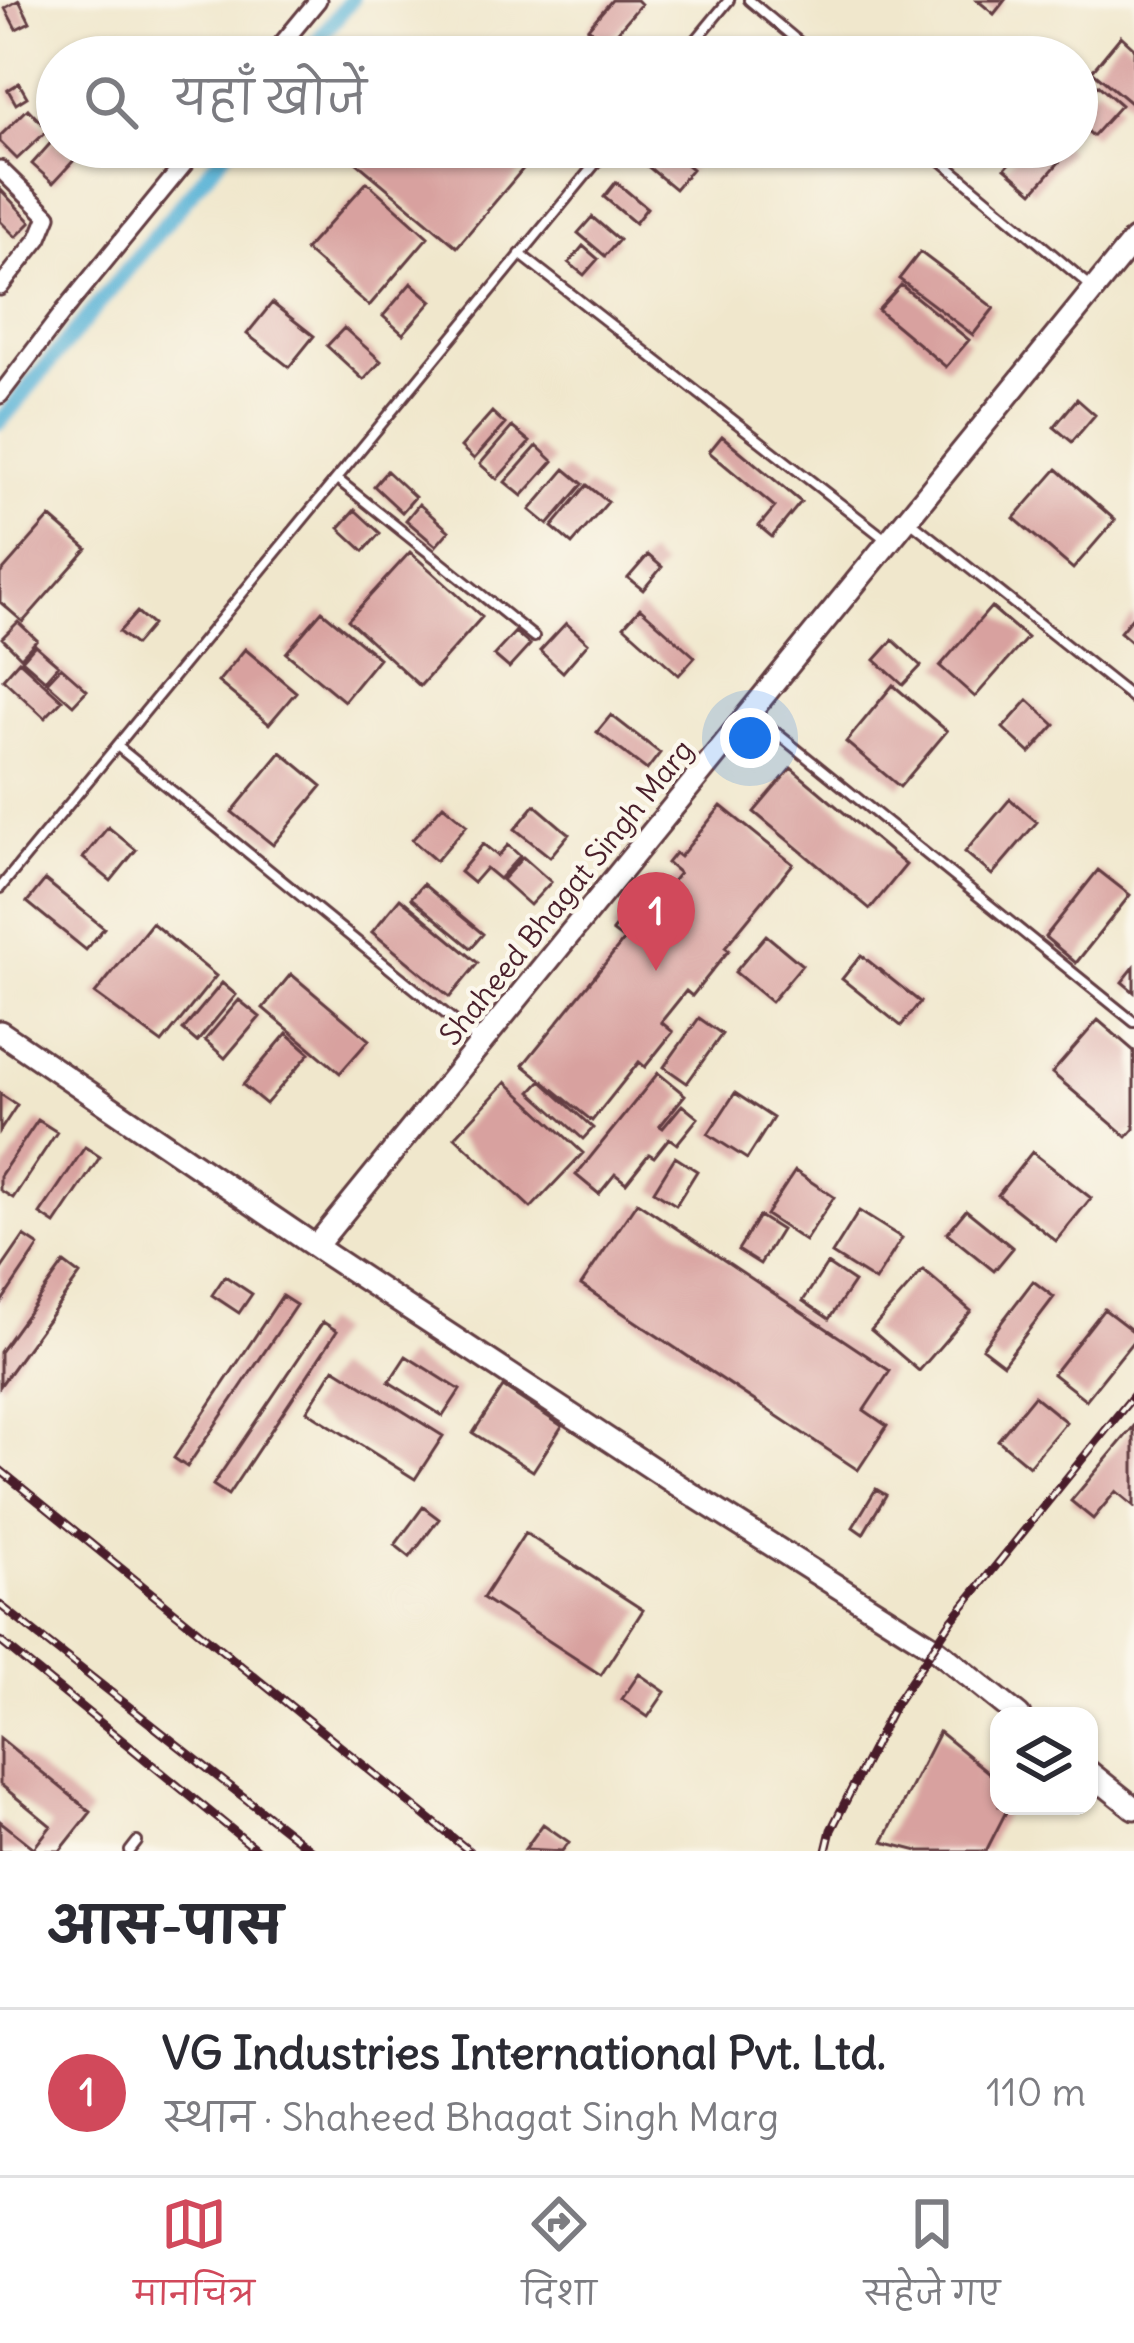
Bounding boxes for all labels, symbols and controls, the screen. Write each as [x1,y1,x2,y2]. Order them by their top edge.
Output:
search box [36,36,1098,168]
icon: search [78,69,144,135]
text: यहाँ खोजें [174,70,367,126]
your location [720,708,780,768]
street label: Shaheed Bhagat Singh Marg [431,731,701,1053]
pin: 1 [617,872,695,971]
map controls [990,1707,1098,1815]
button: layers [990,1707,1098,1815]
text: आस-पास [48,1893,282,1957]
text: VG Industries International Pvt. Ltd. [162,2025,886,2081]
text: 1 [79,2068,95,2117]
text: 110 m [986,2068,1086,2117]
text: स्थान · Shaheed Bhagat Singh Marg [162,2093,779,2142]
tab: मानचित्र [134,2191,255,2330]
tab: दिशा [522,2191,597,2330]
tab: सहेजे गए [864,2191,1000,2330]

